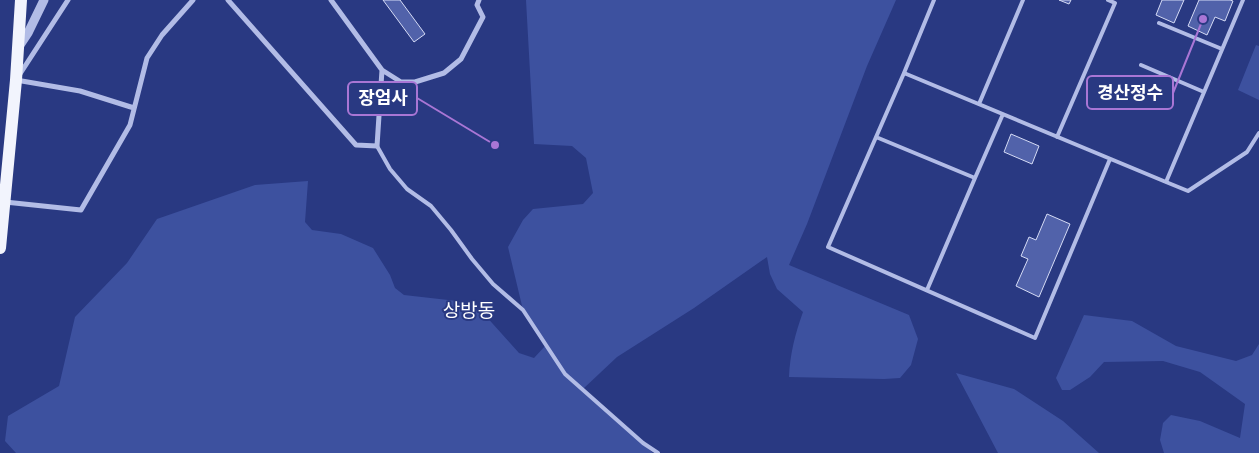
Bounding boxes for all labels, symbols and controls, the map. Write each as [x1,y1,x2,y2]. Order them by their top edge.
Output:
callout: 경산정수 [1087,76,1173,109]
callout: 장엄사 [348,82,417,115]
text: 경산정수 [1097,83,1163,106]
text: 장엄사 [358,88,408,111]
district label: 상방동 [443,300,495,324]

